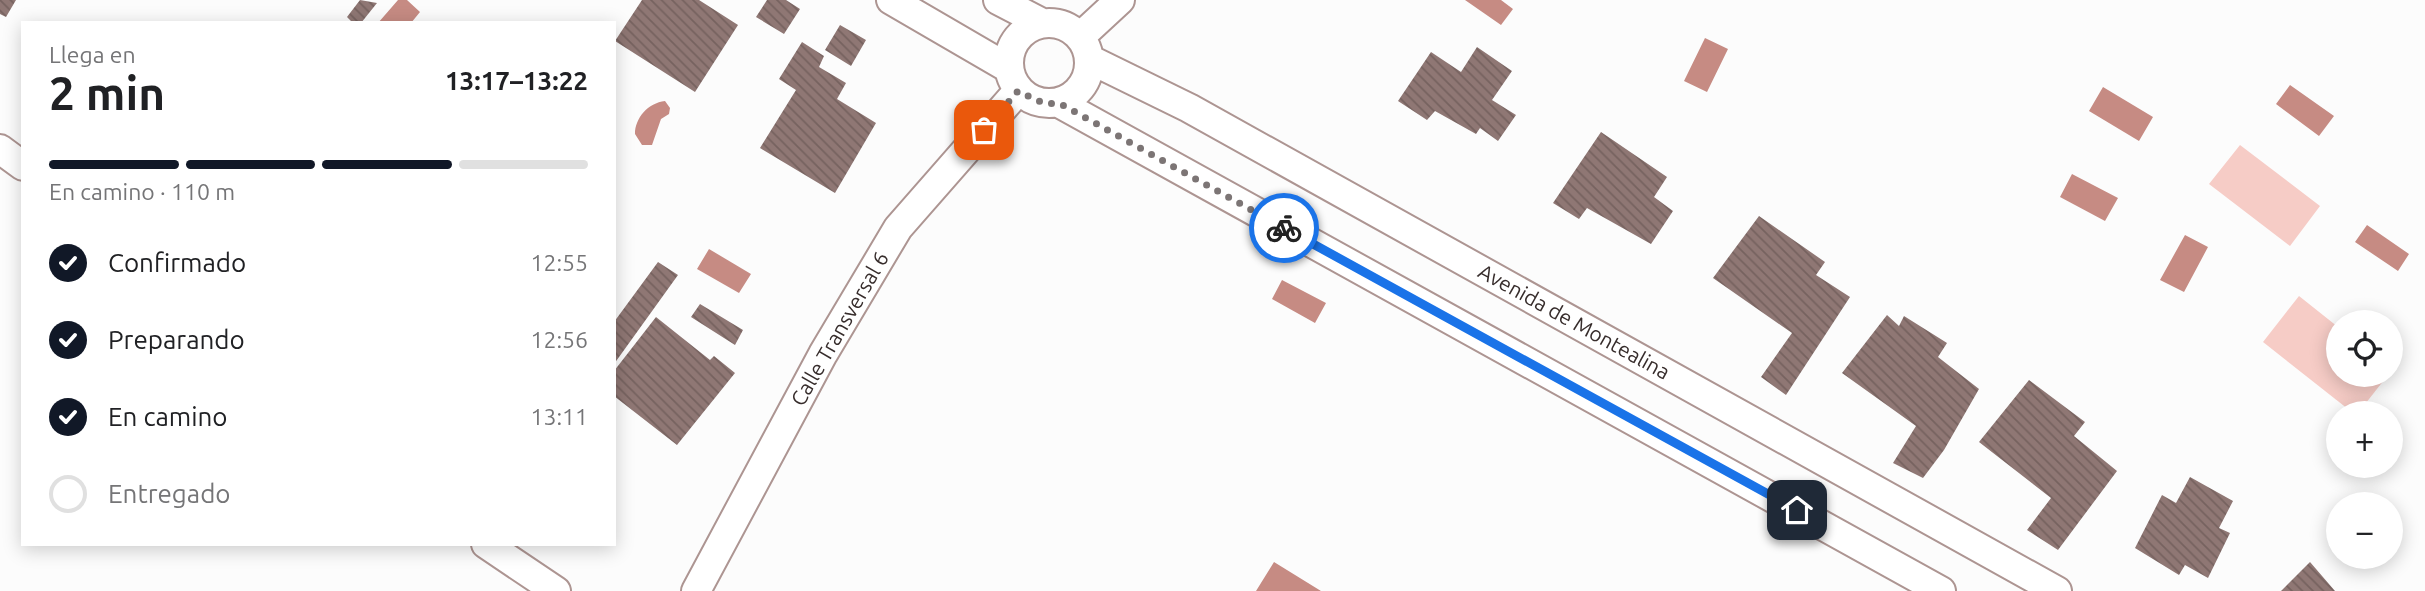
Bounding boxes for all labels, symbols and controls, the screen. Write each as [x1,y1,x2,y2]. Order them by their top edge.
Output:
text: Llega en [49,42,136,67]
text: 13:17–13:22 [445,66,588,95]
text: 2 min [49,67,165,119]
pin [954,100,1014,160]
icon: bag [965,111,1003,149]
text: En camino · 110 m [49,179,235,204]
courier [1249,193,1319,263]
icon: bike [1265,209,1303,247]
icon: check [49,244,87,282]
street label: Calle Transversal 6 [785,247,893,410]
text: Confirmado [108,248,246,277]
text: 12:55 [530,250,588,275]
street label: Avenida de Montealina [1474,258,1674,384]
map controls [2326,310,2403,569]
button: locate [2326,310,2403,387]
icon: check [49,321,87,359]
text: Preparando [108,325,245,354]
text: 12:56 [530,327,588,352]
icon: check [49,398,87,436]
button: + [2326,401,2403,478]
text: En camino [108,402,228,431]
text: 13:11 [530,404,588,429]
text: Entregado [108,479,231,508]
pin [1767,480,1827,540]
icon: home [1778,491,1816,529]
button: − [2326,492,2403,569]

